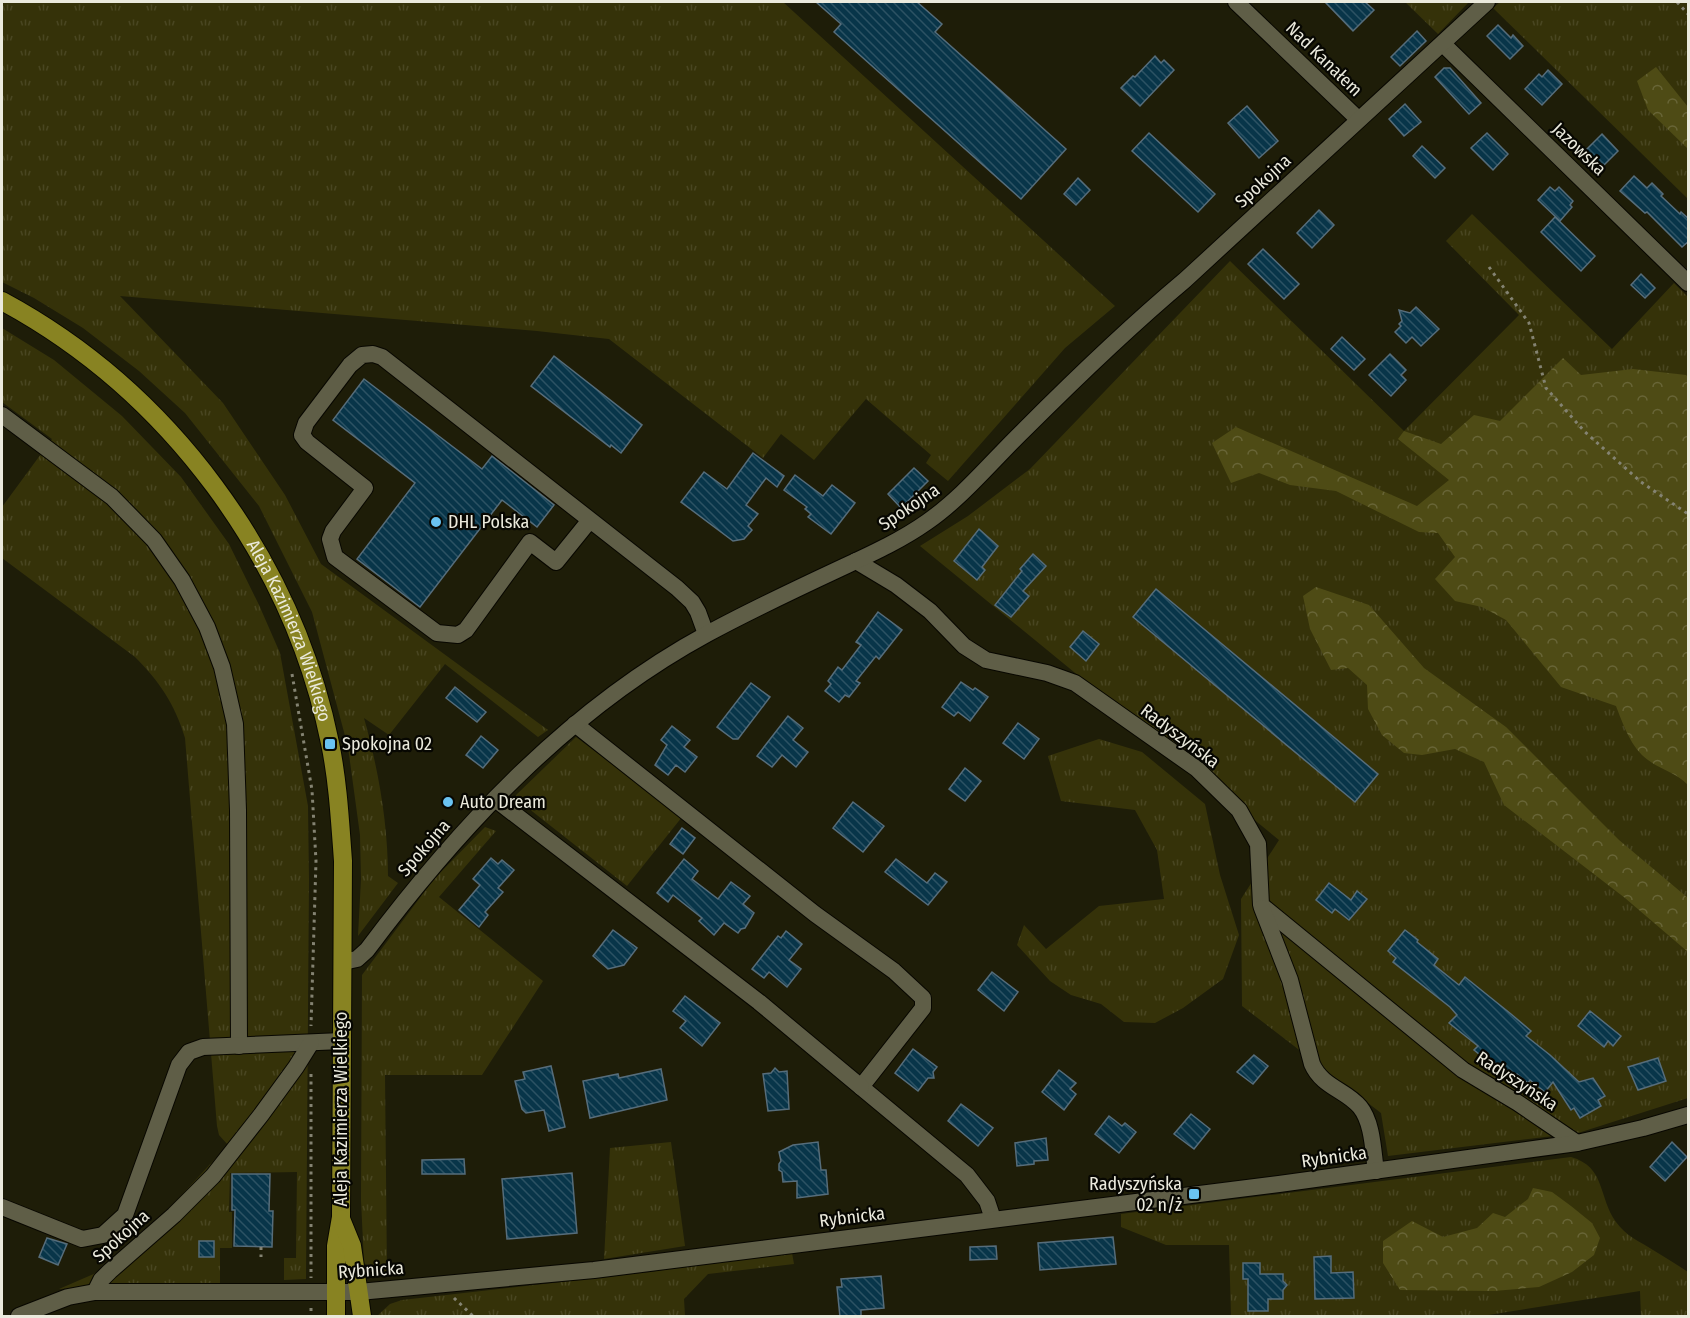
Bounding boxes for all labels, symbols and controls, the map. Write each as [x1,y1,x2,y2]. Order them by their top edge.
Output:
street label: Nad Kanałem [1281,17,1367,101]
street label: Jazowska [1547,118,1611,180]
street label: Spokojna [1230,149,1296,212]
street label: Spokojna [874,479,944,535]
place label: DHL Polska [448,511,529,533]
marker: DHL Polska [429,515,443,529]
street label: Aleja Kazimierza Wielkiego [242,536,336,724]
street label: Radyszyńska [1136,699,1224,773]
place label: Spokojna 02 [342,733,432,755]
marker: Spokojna 02 [323,737,337,751]
place label: Auto Dream [460,791,546,813]
marker: Auto Dream [441,795,455,809]
street label: Spokojna [393,815,455,881]
street label: Aleja Kazimierza Wielkiego [330,1012,352,1206]
street label: Radyszyńska [1472,1046,1562,1116]
street label: Rybnicka [1300,1141,1368,1172]
place label: Radyszyńska 02 n/ż [1089,1173,1182,1216]
marker: Radyszyńska 02 n/ż [1187,1187,1201,1201]
street label: Rybnicka [818,1202,886,1232]
street label: Spokojna [88,1205,154,1267]
street label: Rybnicka [337,1257,405,1283]

